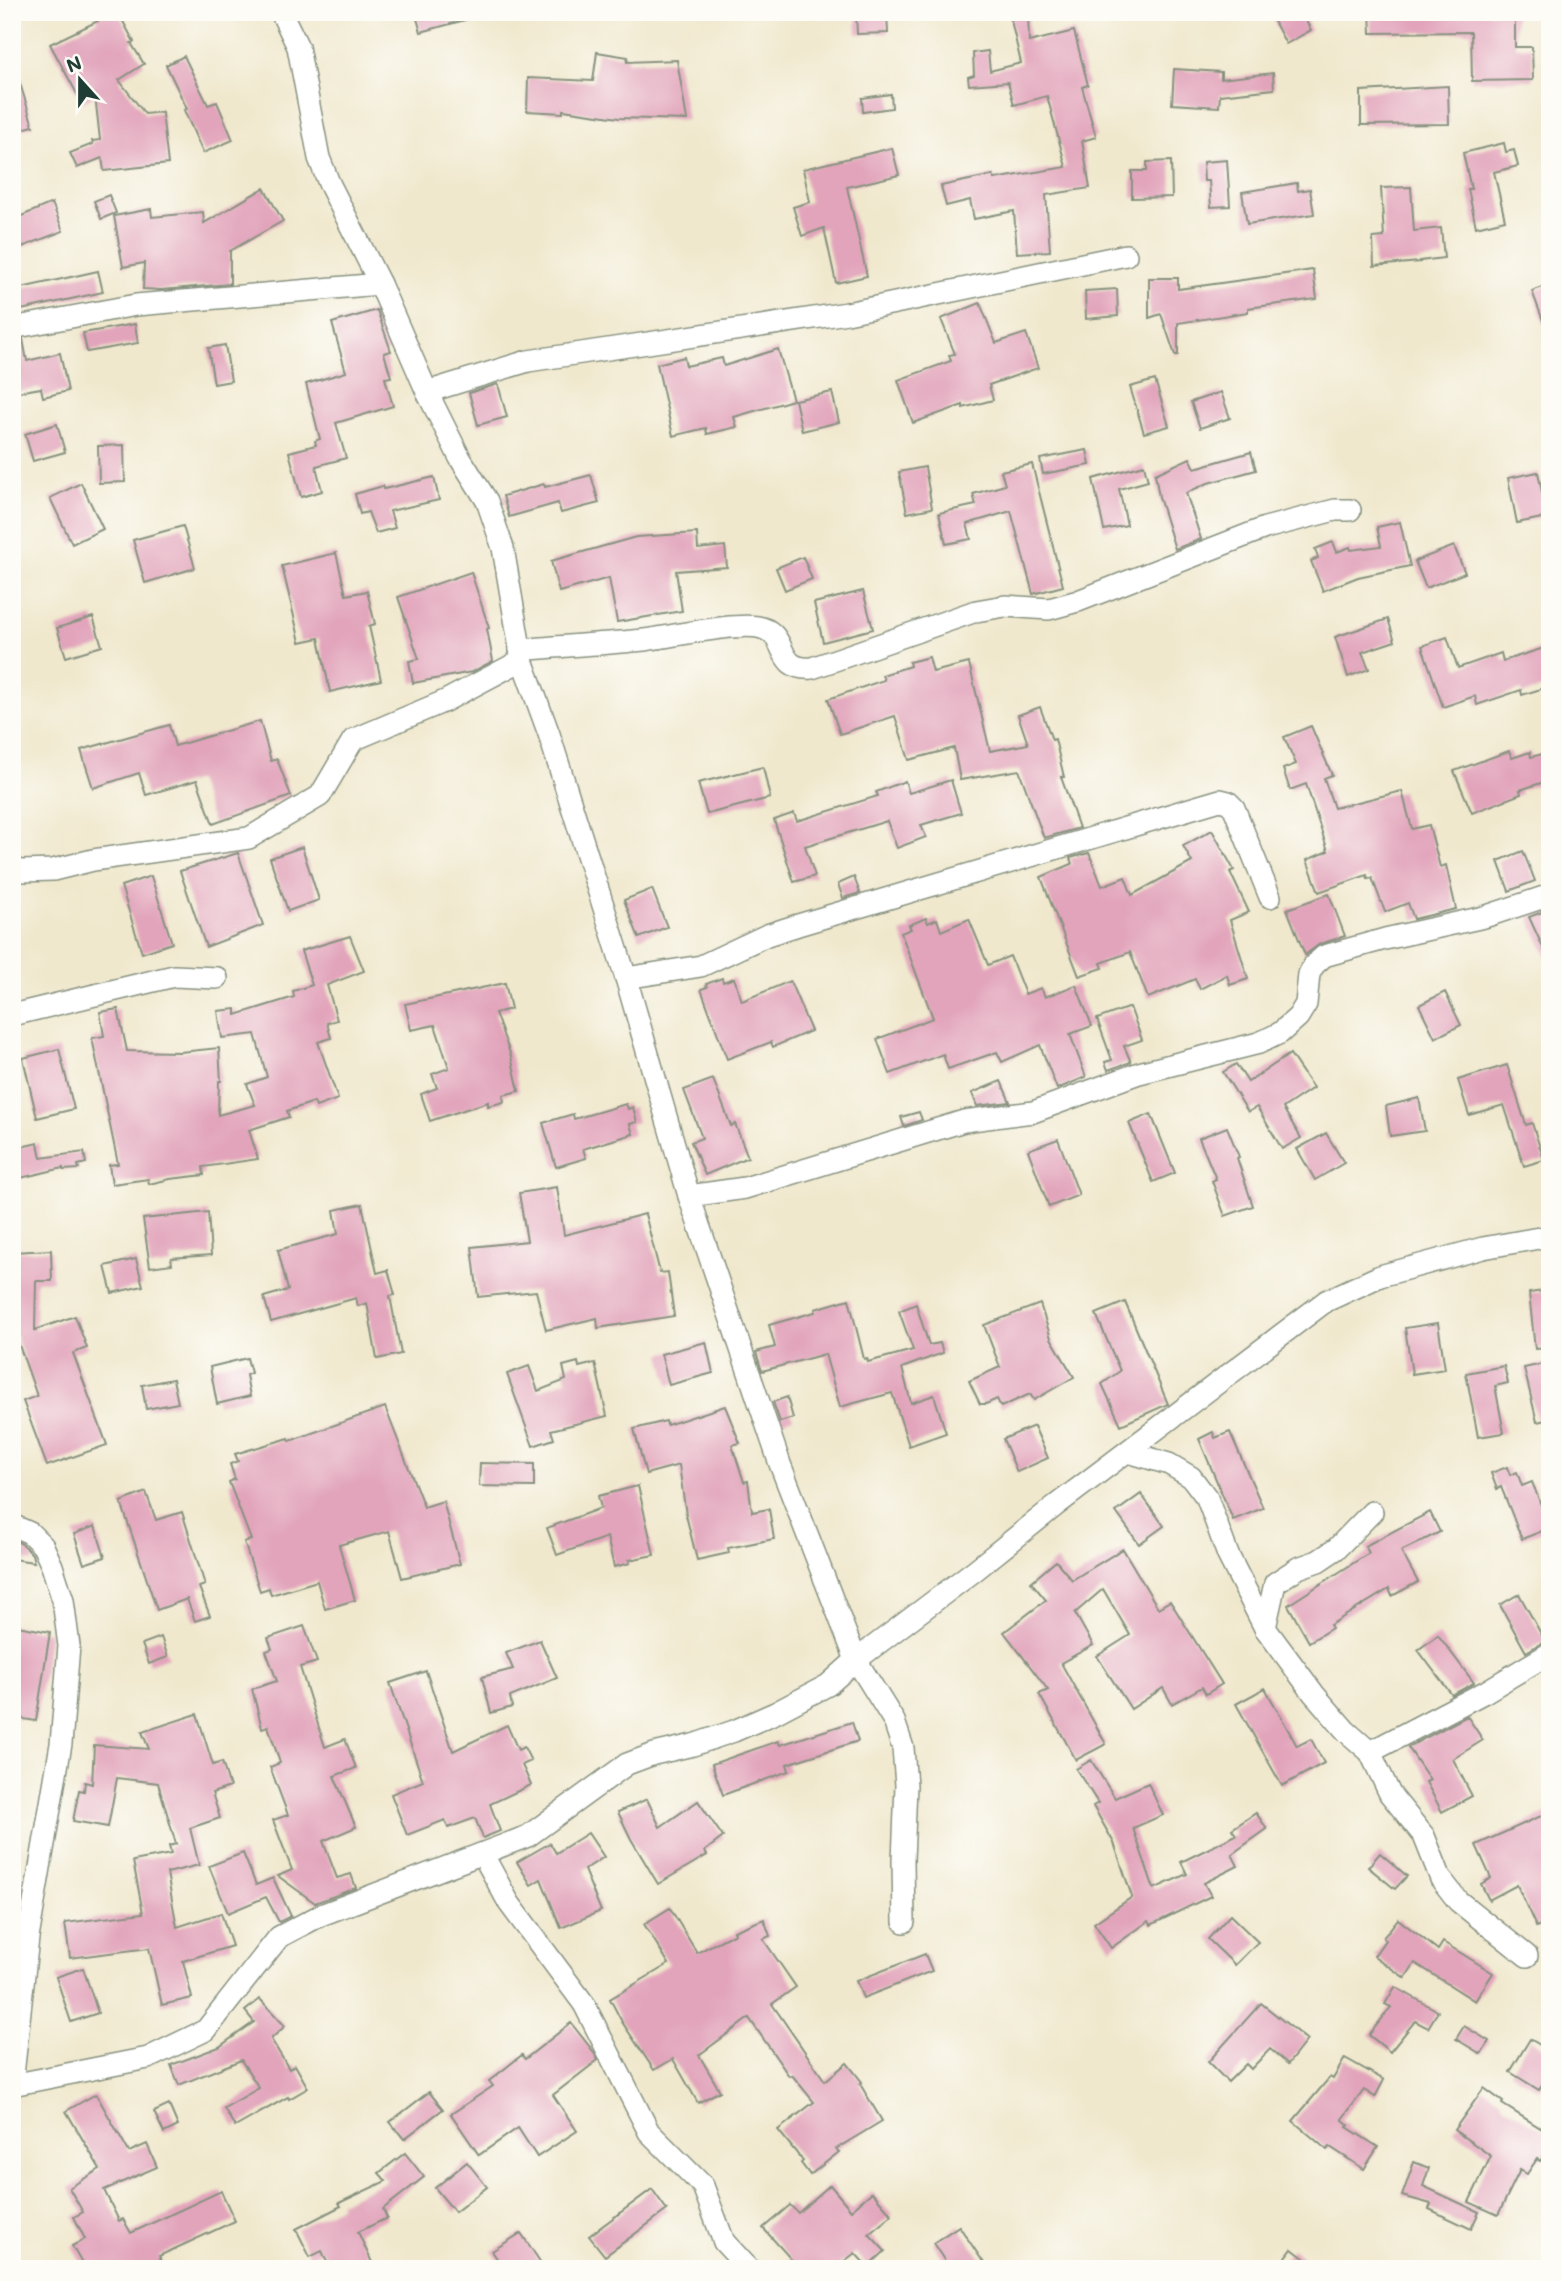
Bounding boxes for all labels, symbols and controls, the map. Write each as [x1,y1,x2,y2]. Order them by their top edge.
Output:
north arrow [46,46,116,116]
text: N [63,49,85,78]

